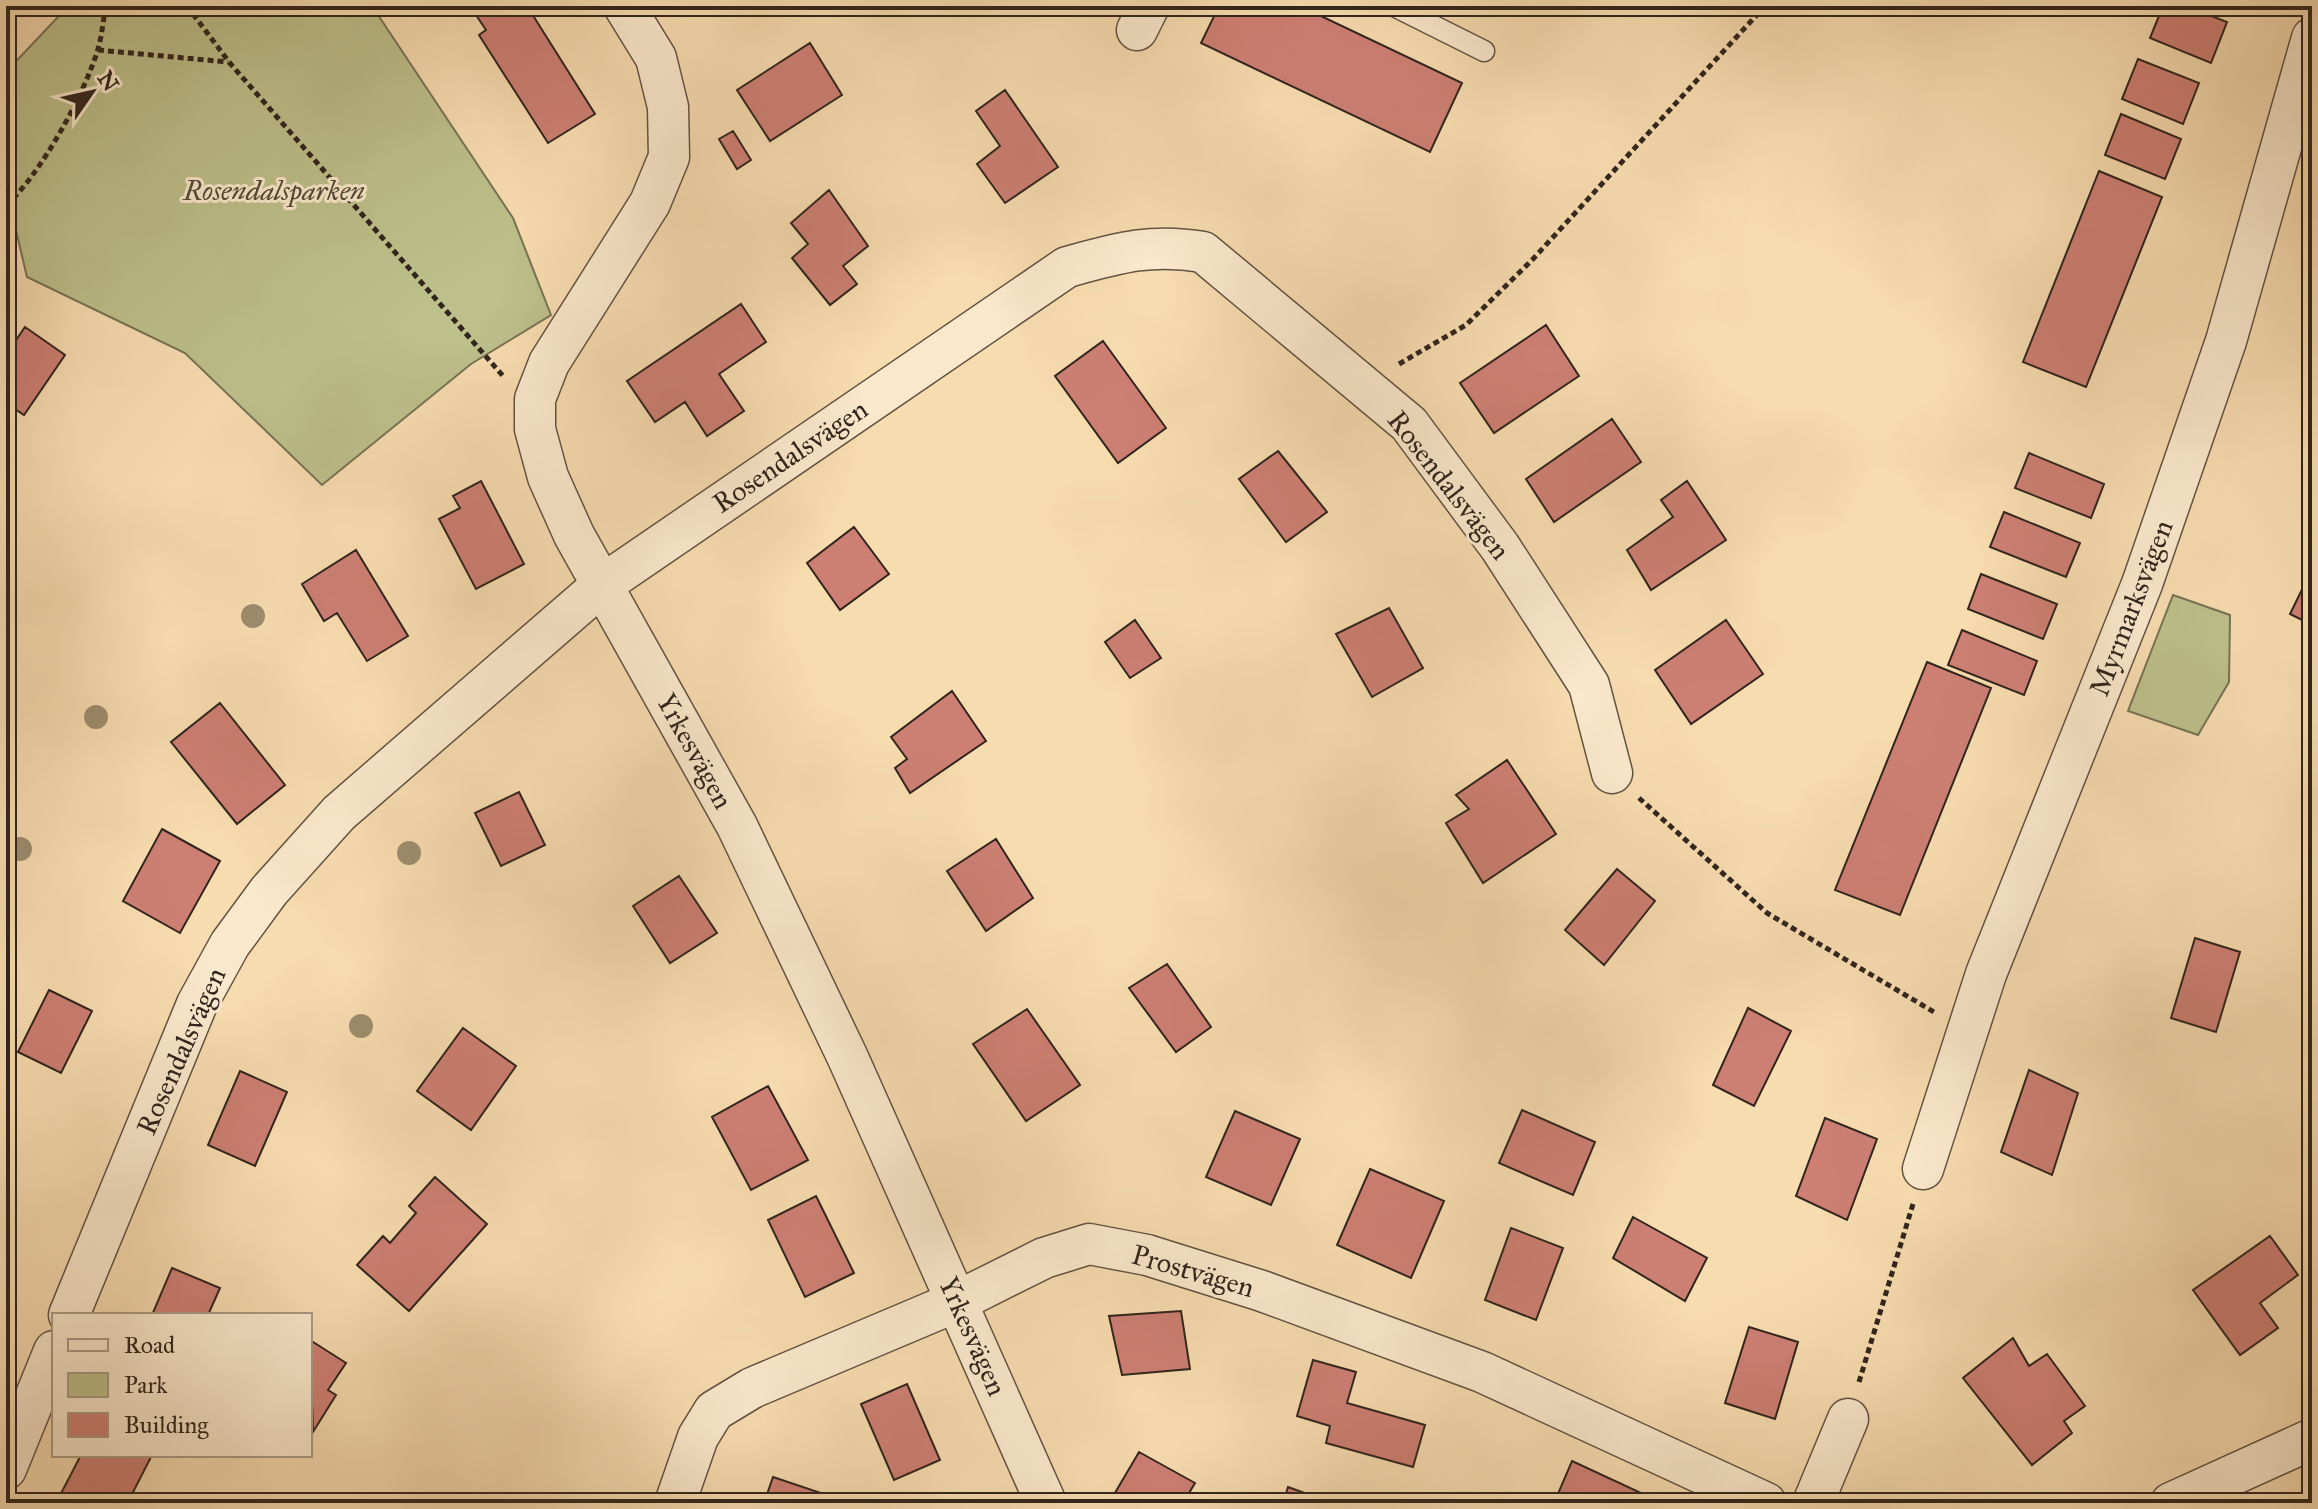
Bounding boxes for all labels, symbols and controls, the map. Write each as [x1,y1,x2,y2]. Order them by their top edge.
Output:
north arrow [52,52,132,132]
text: N [92,66,125,97]
park label: Rosendalsparken [182,173,365,208]
street label: Rosendalsvägen [706,391,874,521]
street label: Rosendalsvägen [1380,403,1518,567]
street label: Myrmarksvägen [2081,515,2181,701]
street label: Yrkesvägen [649,687,741,815]
street label: Rosendalsvägen [128,962,234,1140]
street label: Prostvägen [1128,1237,1258,1305]
street label: Yrkesvägen [931,1271,1015,1401]
legend [52,1313,312,1457]
text: Road [124,1330,175,1360]
text: Park [124,1370,168,1400]
text: Building [124,1410,209,1440]

